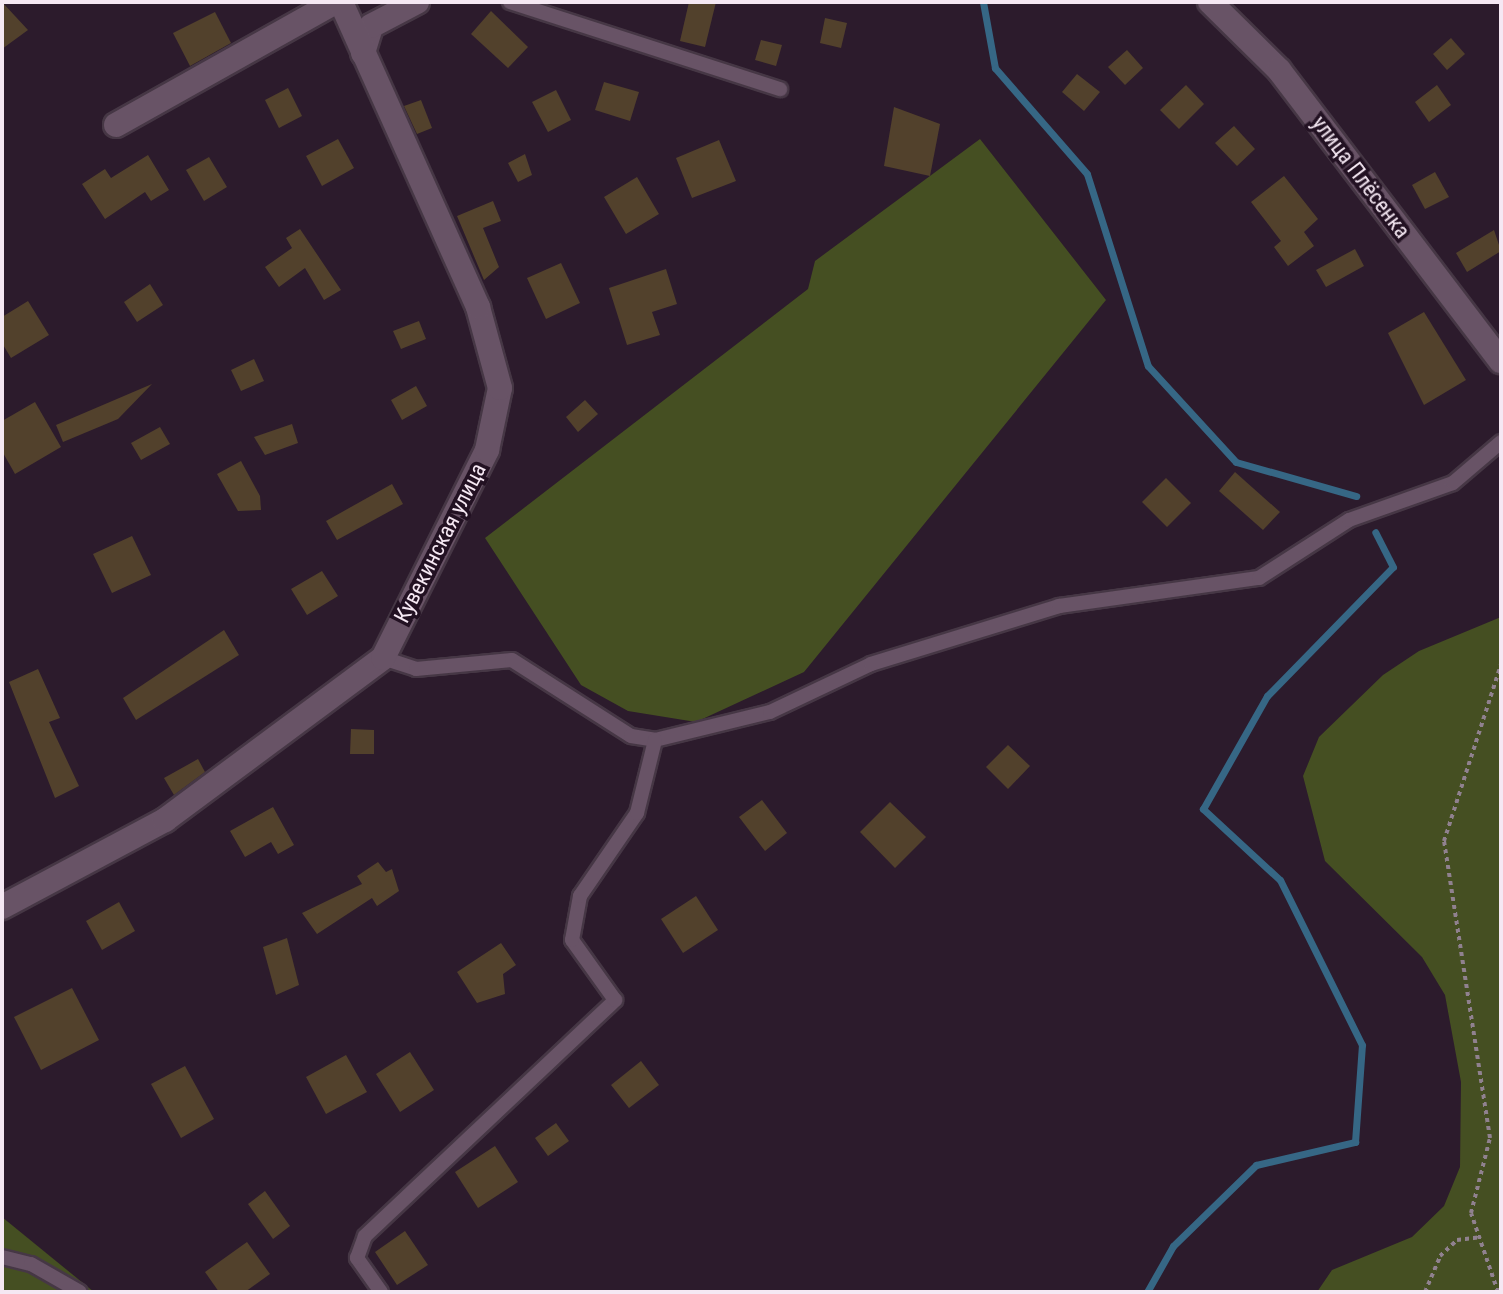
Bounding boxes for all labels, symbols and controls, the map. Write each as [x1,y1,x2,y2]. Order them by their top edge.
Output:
street label: улица Плёсенка [1306,111,1416,243]
street label: Кувекинская улица [388,459,492,627]

